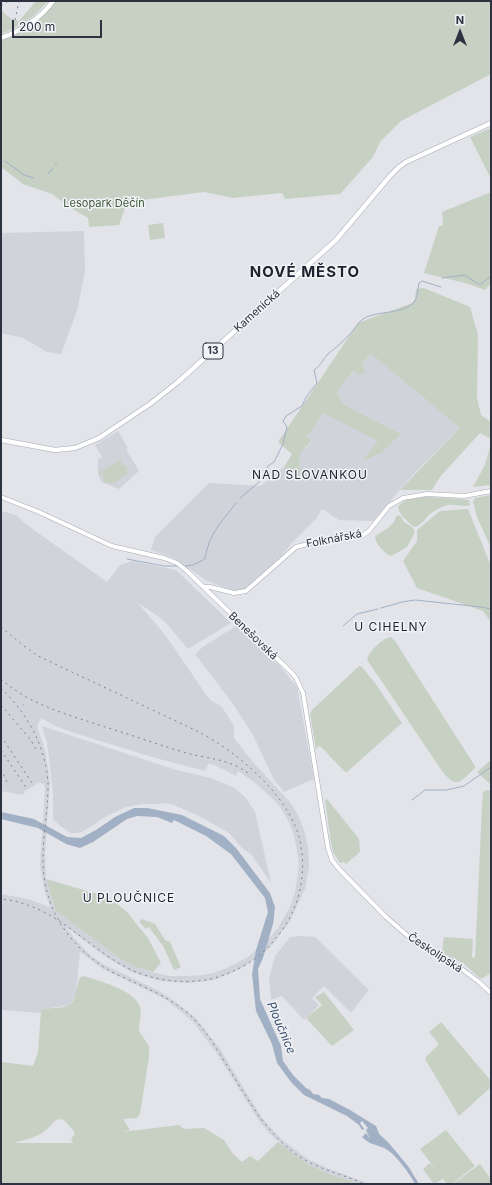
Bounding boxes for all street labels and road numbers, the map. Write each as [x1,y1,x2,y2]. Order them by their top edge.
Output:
street label: Kamenická [231,287,283,335]
road number: 13 [203,343,223,359]
street label: Folknářská [305,527,363,551]
street label: Benešovská [226,609,280,663]
street label: Českolipská [405,930,465,976]

